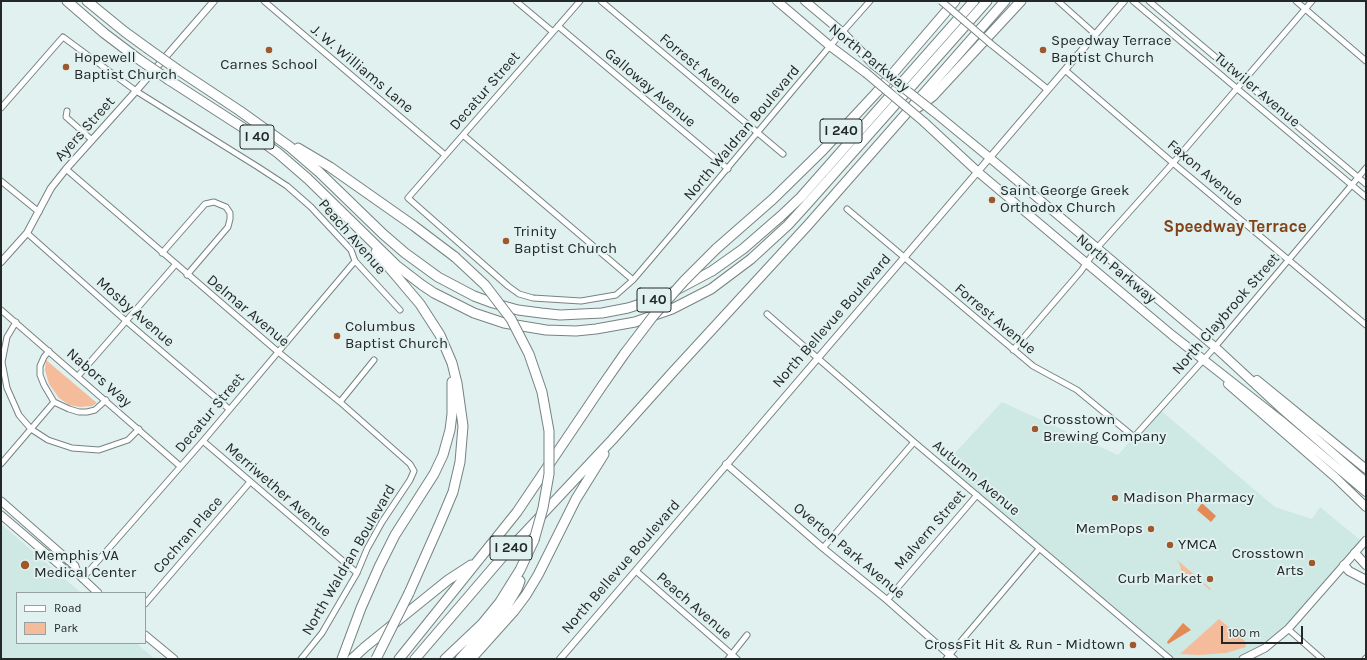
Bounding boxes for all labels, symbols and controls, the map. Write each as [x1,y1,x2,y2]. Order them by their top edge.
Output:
street label: North Parkway [825,20,913,96]
street label: J. W. Williams Lane [307,21,417,117]
street label: Forrest Avenue [656,30,744,108]
place label: Speedway Terrace Baptist Church [1051,32,1171,67]
marker: Carnes School [264,45,274,55]
street label: Galloway Avenue [601,45,699,131]
marker: Speedway Terrace Baptist Church [1038,45,1048,55]
street label: Decatur Street [446,48,524,134]
place label: Hopewell Baptist Church [74,49,177,84]
street label: Tutwiler Avenue [1210,49,1304,131]
place label: Carnes School [220,56,318,74]
marker: Hopewell Baptist Church [61,62,71,72]
street label: North Waldran Boulevard [680,62,804,204]
street label: Ayers Street [51,93,119,165]
road number: I 240 [820,119,862,143]
road number: I 40 [240,125,274,149]
street label: Faxon Avenue [1163,136,1247,210]
place label: Saint George Greek Orthodox Church [1000,182,1129,217]
marker: Saint George Greek Orthodox Church [987,195,997,205]
street label: Peach Avenue [314,196,390,278]
district label: Speedway Terrace [1163,217,1307,237]
place label: Trinity Baptist Church [514,223,617,258]
street label: North Parkway [1072,230,1160,308]
marker: Trinity Baptist Church [501,236,511,246]
street label: North Bellevue Boulevard [769,250,895,392]
street label: North Claybrook Street [1168,250,1284,378]
street label: Delmar Avenue [203,271,293,351]
street label: Mosby Avenue [92,273,178,351]
street label: Forrest Avenue [951,280,1039,358]
road number: I 40 [637,288,671,312]
place label: Columbus Baptist Church [345,318,448,353]
marker: Columbus Baptist Church [332,331,342,341]
street label: Nabors Way [63,345,135,411]
street label: Decatur Street [171,369,249,457]
place label: Crosstown Brewing Company [1043,411,1166,446]
marker: Crosstown Brewing Company [1030,424,1040,434]
street label: Autumn Avenue [929,436,1023,520]
street label: Merriwether Avenue [221,439,335,541]
street label: North Waldran Boulevard [298,481,400,639]
street label: Malvern Street [891,487,969,573]
place label: Madison Pharmacy [1123,489,1254,507]
street label: Cochran Place [149,493,227,577]
marker: Madison Pharmacy [1110,493,1120,503]
street label: North Bellevue Boulevard [558,496,684,638]
street label: Overton Park Avenue [790,499,908,603]
place label: MemPops [1075,520,1143,538]
marker: MemPops [1146,524,1156,534]
road number: I 240 [490,536,532,560]
place label: YMCA [1178,536,1217,554]
marker: YMCA [1165,540,1175,550]
place label: Crosstown Arts [1232,545,1304,580]
place label: Memphis VA Medical Center [34,547,136,582]
marker: Crosstown Arts [1307,558,1317,568]
marker: Memphis VA Medical Center [19,559,31,571]
street label: Peach Avenue [653,568,735,644]
place label: Curb Market [1118,570,1202,588]
marker: Curb Market [1205,574,1215,584]
legend [16,592,146,644]
text: Road [54,601,82,615]
scale bar [1223,618,1305,644]
text: Park [54,621,78,635]
text: 100 m [1228,626,1260,640]
place label: CrossFit Hit & Run - Midtown [924,636,1125,654]
marker: CrossFit Hit & Run - Midtown [1128,640,1138,650]

